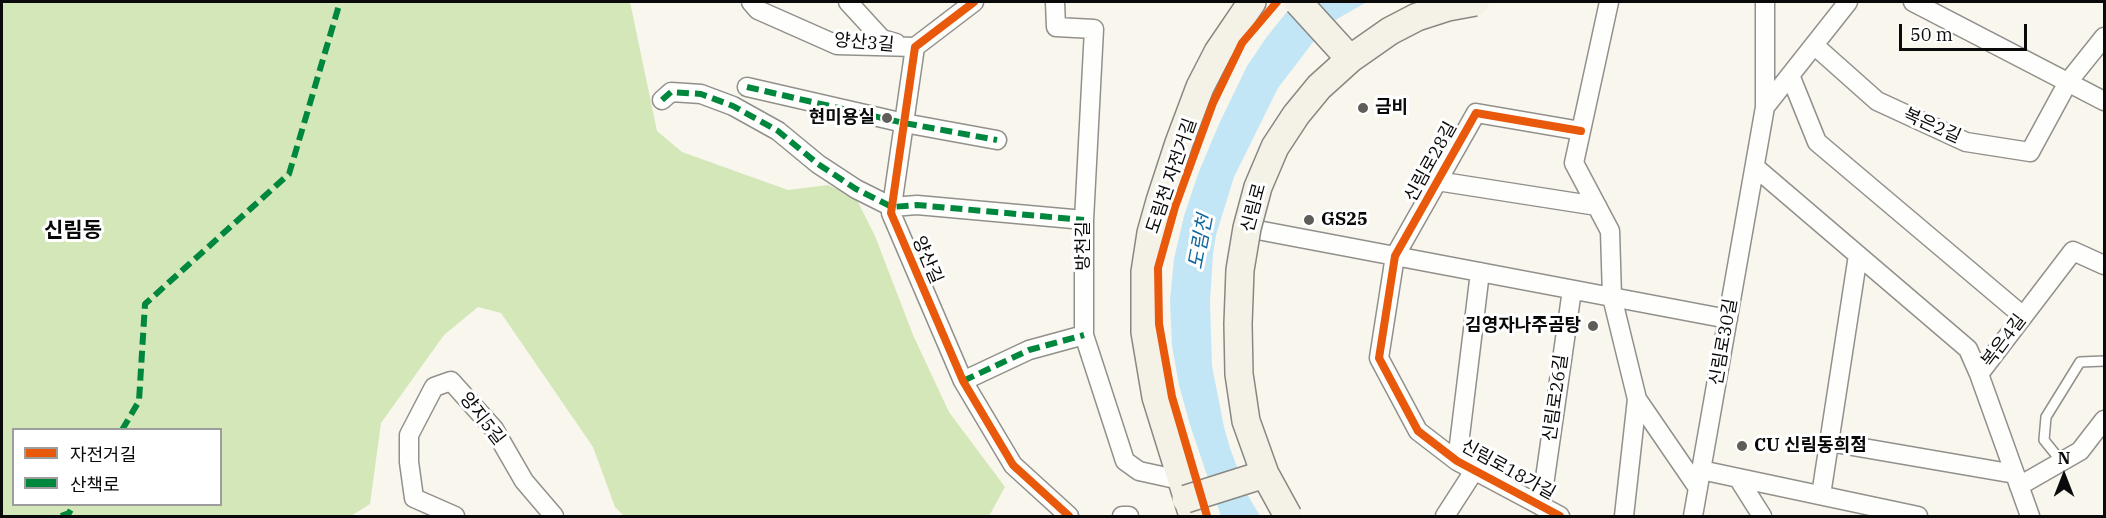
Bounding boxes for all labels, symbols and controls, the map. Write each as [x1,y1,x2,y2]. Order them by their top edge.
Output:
scale bar [1902,12,2030,50]
text: 50 m [1910,23,1953,46]
street label: 양산3길 [833,30,895,56]
place label: 금비 [1375,97,1408,119]
marker: 금비 [1356,101,1370,115]
street label: 복은2길 [1900,104,1964,148]
place label: 현미용실 [809,107,875,129]
marker: 현미용실 [880,111,894,125]
street label: 도림천 자전거길 [1142,116,1202,236]
street label: 신림로28길 [1400,118,1462,206]
street label: 신림로 [1237,181,1271,235]
place label: GS25 [1321,209,1368,231]
water label: 도림천 [1184,213,1218,271]
marker: GS25 [1302,213,1316,227]
district label: 신림동 [44,218,102,244]
street label: 방천길 [1073,221,1095,271]
street label: 양산길 [907,233,947,287]
street label: 신림로30길 [1706,297,1742,387]
street label: 복은4길 [1977,310,2031,372]
place label: 김영자나주곰탕 [1465,315,1581,337]
marker: 김영자나주곰탕 [1586,319,1600,333]
street label: 신림로26길 [1539,353,1573,443]
street label: 양지5길 [455,389,509,449]
legend [12,428,222,506]
street label: 신림로18가길 [1457,435,1559,505]
place label: CU 신림동희점 [1754,435,1867,457]
marker: CU 신림동희점 [1735,439,1749,453]
text: 자전거길 [70,443,136,466]
north arrow [2034,446,2094,506]
text: N [2058,448,2070,468]
text: 산책로 [70,473,120,496]

